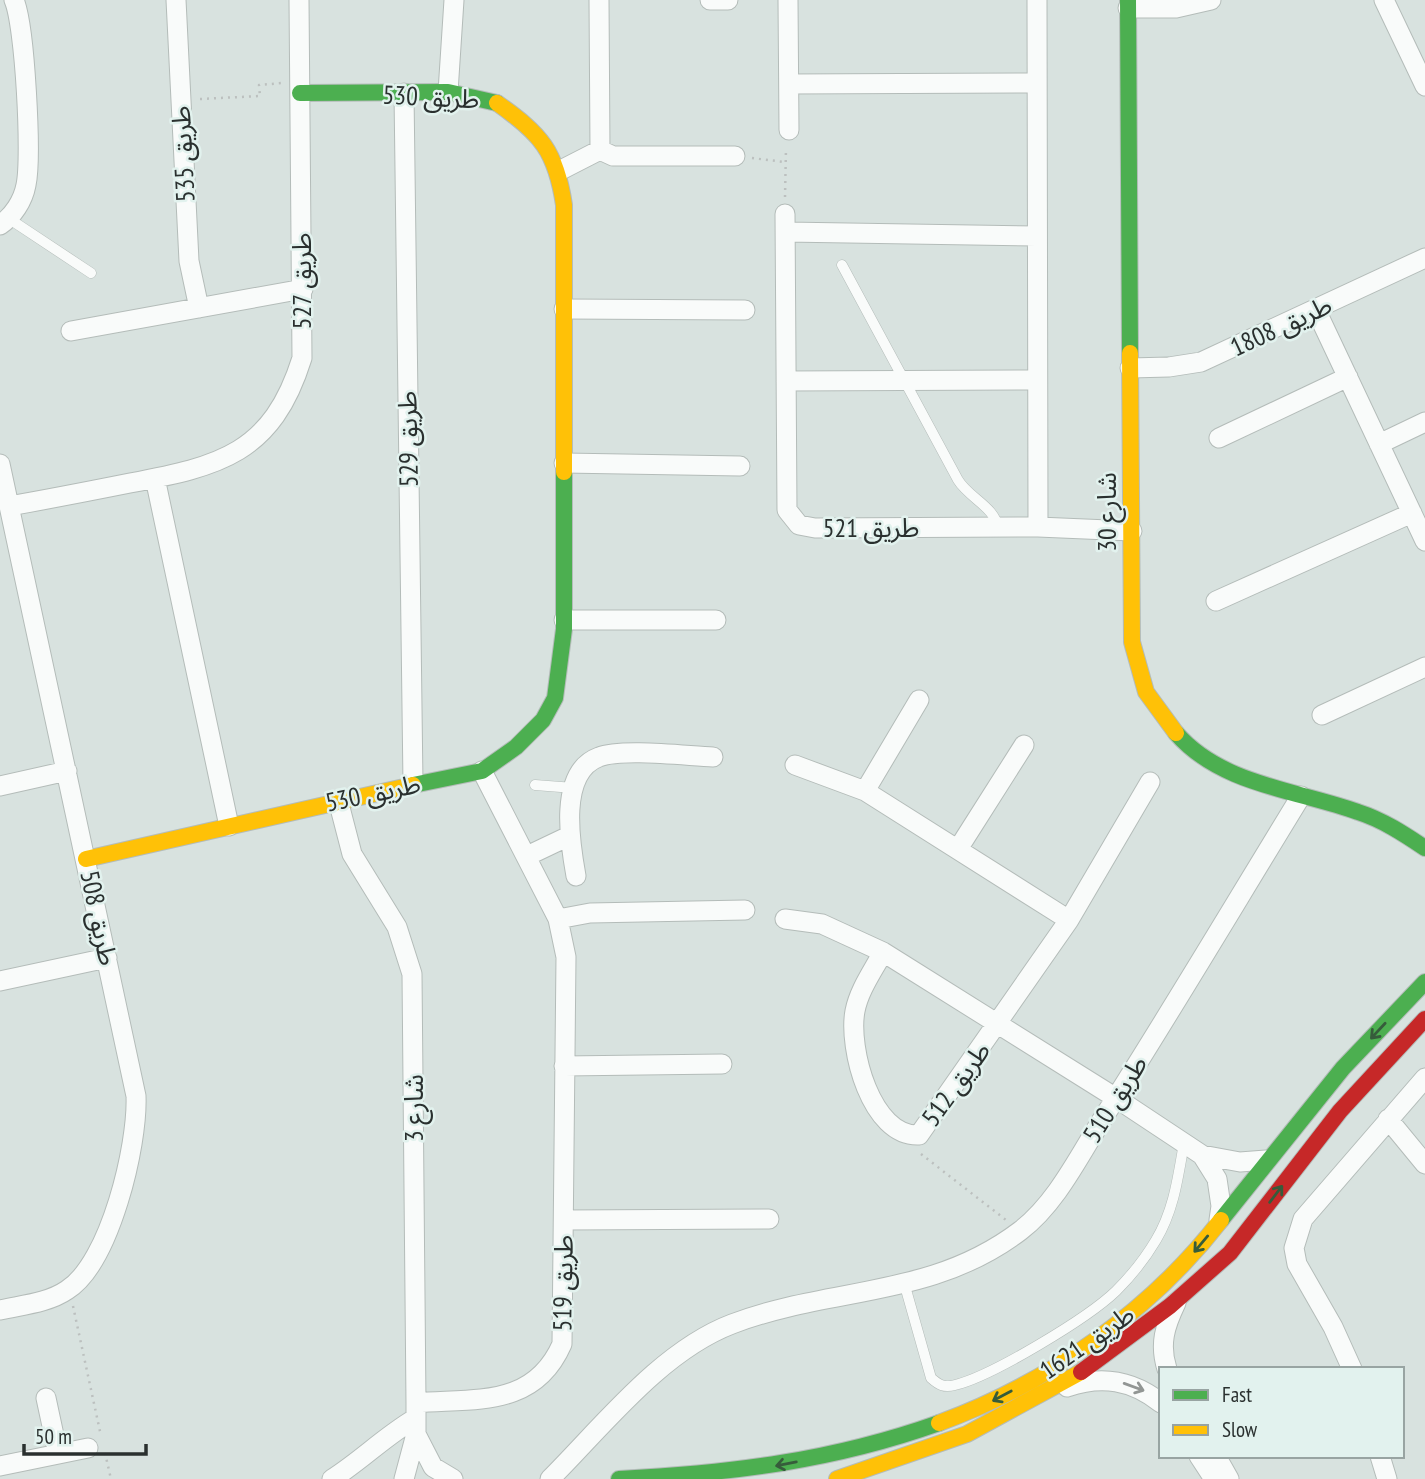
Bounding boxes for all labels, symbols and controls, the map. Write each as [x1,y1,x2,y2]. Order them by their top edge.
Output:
street label: طريق 530 [382,77,480,116]
street label: طريق 535 [163,105,202,203]
street label: طريق 527 [285,233,318,329]
street label: طريق 1808 [1225,288,1337,363]
street label: طريق 529 [390,390,425,488]
street label: شارع 30 [1090,472,1126,552]
street label: طريق 521 [823,511,919,544]
street label: طريق 530 [322,766,424,819]
street label: طريق 508 [73,867,126,969]
one-way arrow [1369,1022,1386,1039]
street label: طريق 512 [914,1035,997,1132]
street label: طريق 510 [1075,1049,1154,1148]
street label: شارع 3 [397,1074,433,1142]
one-way arrow [1269,1185,1283,1204]
street label: طريق 519 [545,1234,580,1332]
one-way arrow [1193,1235,1209,1253]
street label: طريق 1621 [1033,1297,1141,1386]
legend [1159,1367,1404,1458]
one-way arrow [1123,1381,1145,1394]
text: Fast [1222,1381,1252,1408]
one-way arrow [992,1389,1013,1403]
scale bar [24,1412,147,1456]
text: Slow [1222,1416,1258,1443]
text: 50 m [35,1423,72,1450]
one-way arrow [775,1458,798,1471]

